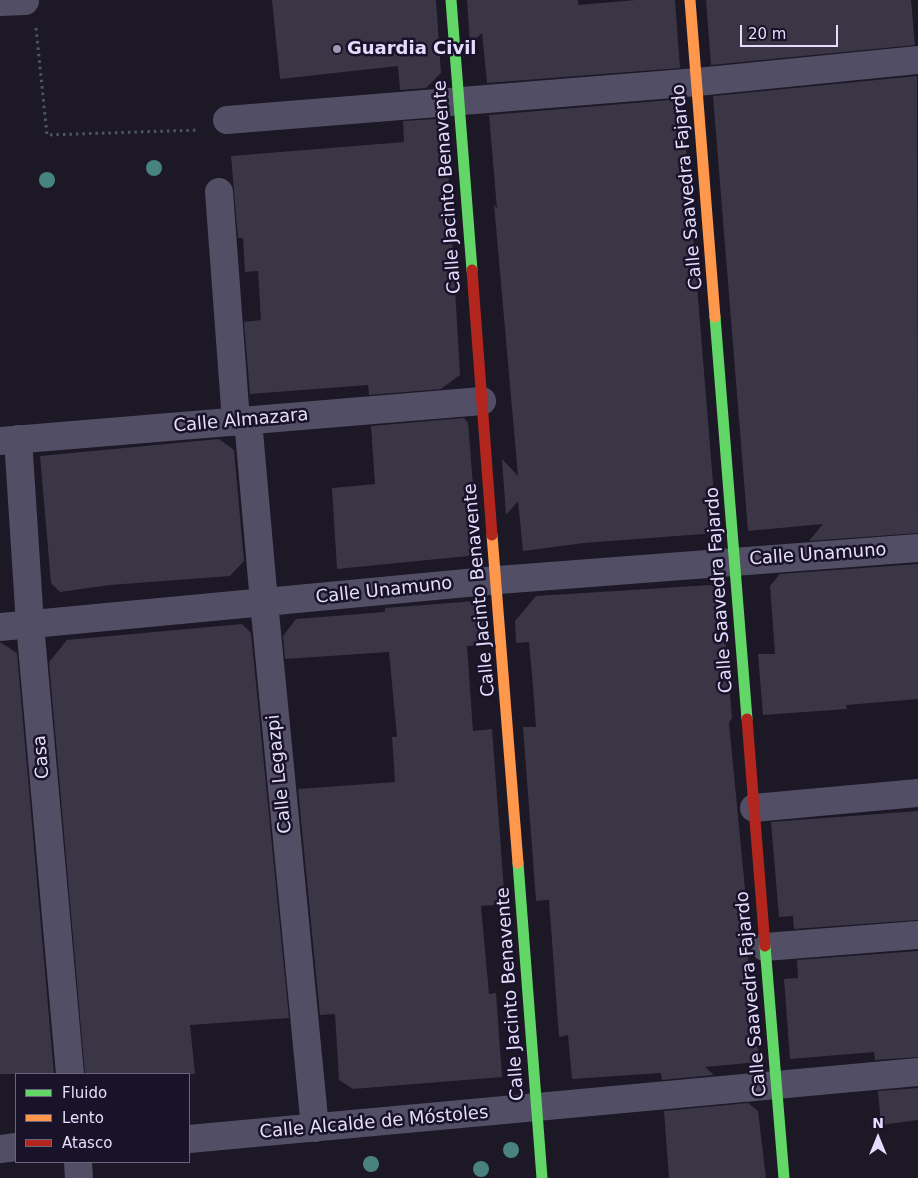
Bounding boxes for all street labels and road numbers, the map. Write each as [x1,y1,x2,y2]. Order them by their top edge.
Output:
street label: Calle Jacinto Benavente [430,80,466,294]
street label: Calle Saavedra Fajardo [668,83,708,291]
street label: Calle Almazara [173,404,309,438]
street label: Calle Jacinto Benavente [460,482,500,698]
street label: Calle Saavedra Fajardo [702,486,738,694]
street label: Calle Unamuno [749,539,887,571]
street label: Calle Unamuno [315,573,453,609]
street label: Calle Legazpi [263,713,297,835]
street label: Casa [29,734,55,780]
street label: Calle Jacinto Benavente [493,887,529,1101]
street label: Calle Saavedra Fajardo [732,890,772,1098]
street label: Calle Alcalde de Móstoles [259,1102,489,1144]

